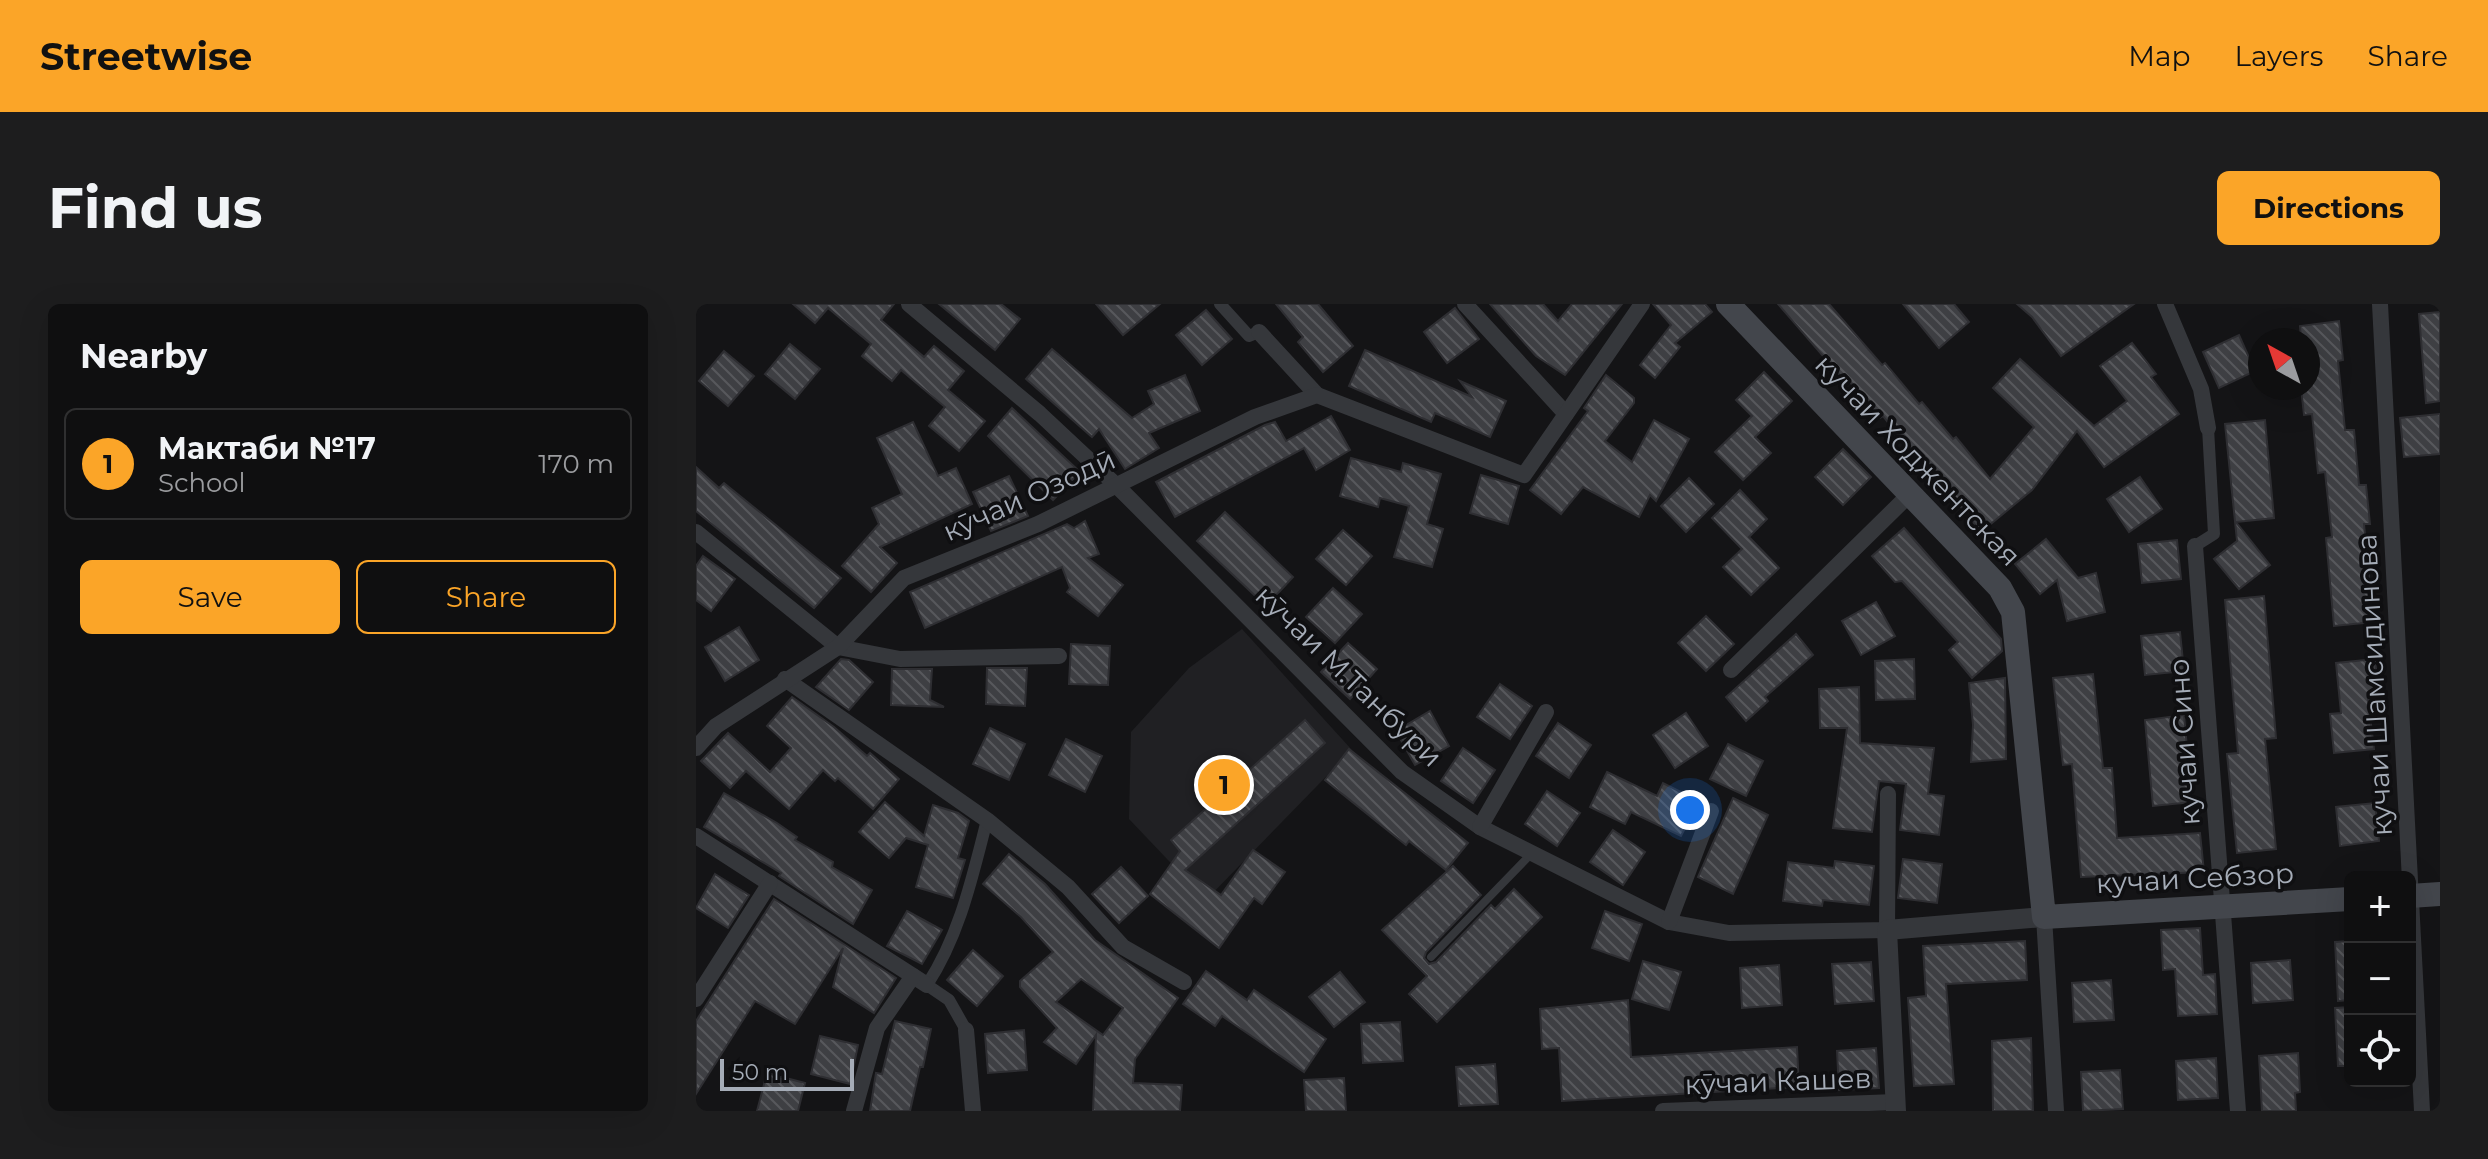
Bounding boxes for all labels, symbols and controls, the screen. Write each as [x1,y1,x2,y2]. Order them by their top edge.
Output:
text: Streetwise [40,33,252,80]
text: Map [2128,39,2191,73]
text: Layers [2235,39,2324,73]
text: Share [2368,39,2448,73]
button: Directions [2217,171,2440,245]
text: Find us [48,174,262,242]
north arrow [2248,328,2320,400]
text: Nearby [80,335,207,377]
street label: кучаи Ходжентская [1808,347,2028,573]
text: Мактаби №17 [158,430,376,467]
street label: кӯчаи Озодӣ [938,442,1120,548]
text: 1 [103,448,113,480]
text: 170 m [538,448,614,480]
text: School [158,467,246,499]
street label: кучаи Шамсидинова [2349,533,2399,837]
button: Save [80,560,340,634]
button: Share [356,560,616,634]
street label: кӯчаи М.Танбури [1249,578,1449,774]
street label: кучаи Сино [2161,657,2207,827]
pin: 1 [1198,755,1250,815]
your location [1670,790,1710,830]
street label: кучаи Себзор [2095,856,2295,900]
map controls [2344,871,2416,1087]
button: + [2344,871,2416,943]
button: − [2344,943,2416,1015]
button: locate [2344,1015,2416,1087]
scale bar [720,1055,854,1091]
text: 50 m [732,1059,788,1086]
street label: кӯчаи Кашев [1684,1061,1872,1101]

